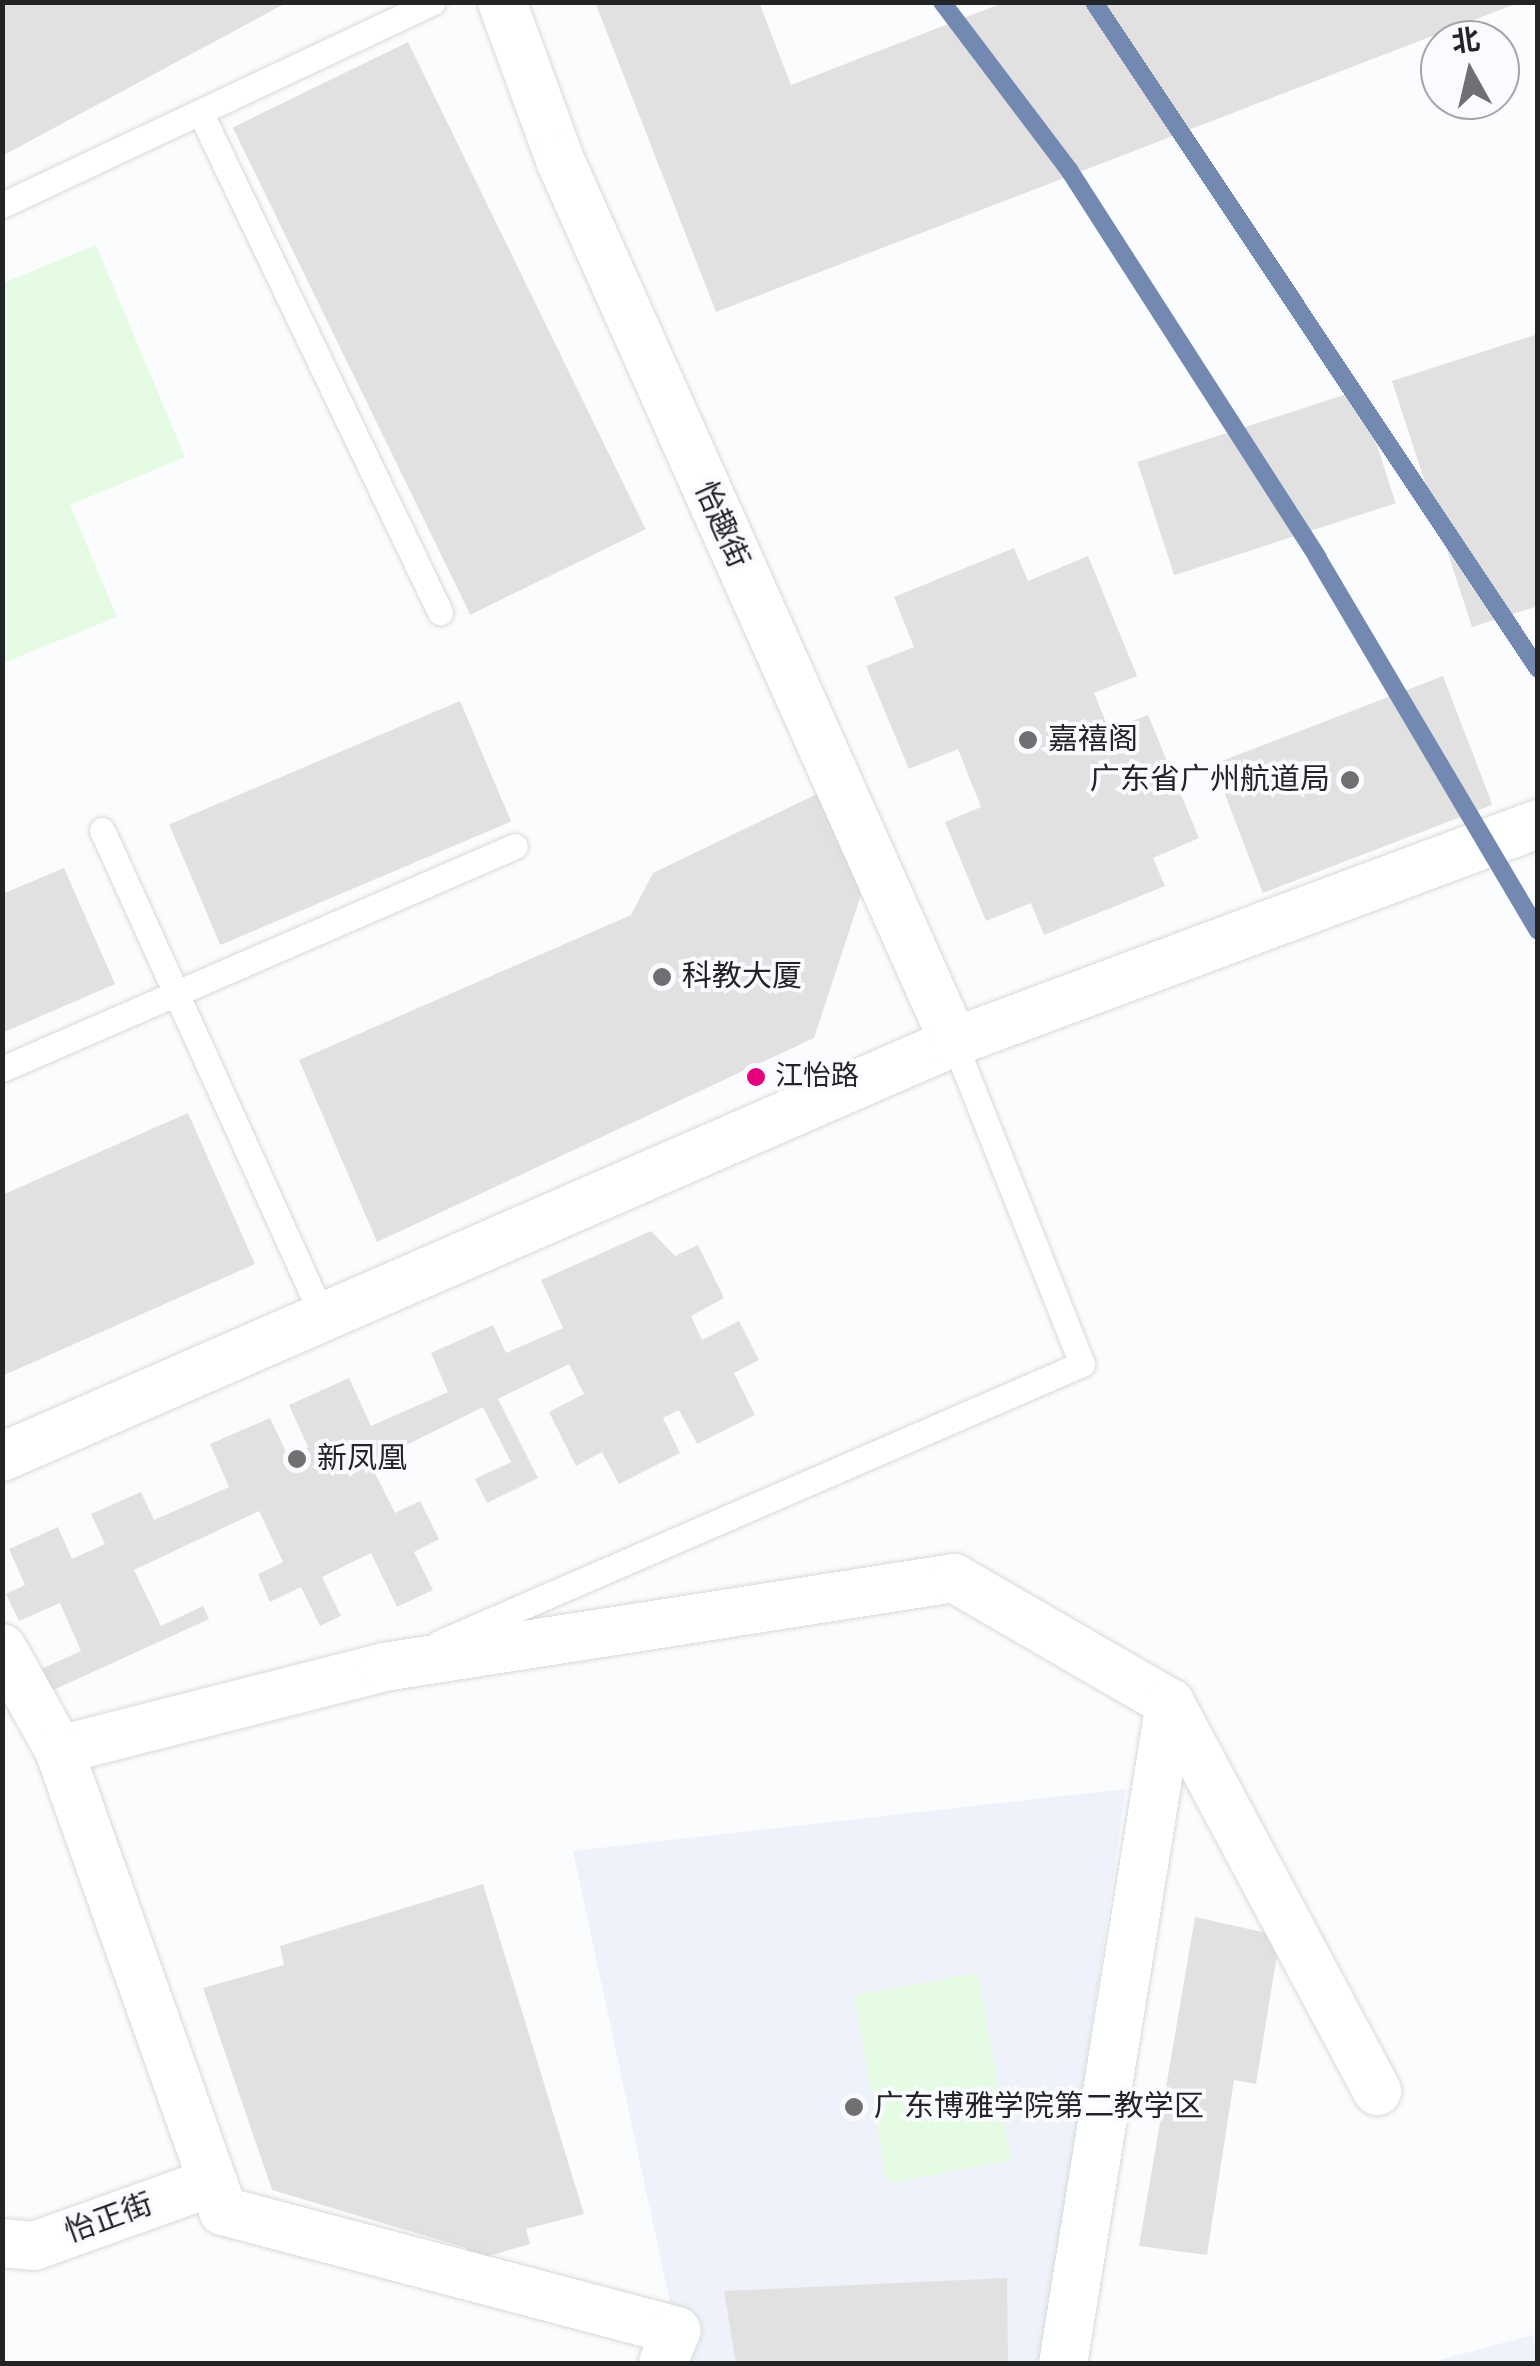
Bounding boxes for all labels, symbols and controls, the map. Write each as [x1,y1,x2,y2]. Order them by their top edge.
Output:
north arrow [1420,20,1520,120]
text: 北 [1450,23,1482,60]
street label: 怡趣街 [686,477,756,573]
place label: 嘉禧阁 [1048,722,1138,758]
marker: 嘉禧阁 [1017,729,1039,751]
place label: 广东省广州航道局 [1090,762,1330,798]
marker: 广东省广州航道局 [1339,769,1361,791]
place label: 科教大厦 [682,959,802,995]
marker: 科教大厦 [651,966,673,988]
place label: 江怡路 [775,1060,859,1094]
marker: 江怡路 [746,1067,766,1087]
place label: 新凤凰 [317,1441,407,1477]
marker: 新凤凰 [286,1448,308,1470]
place label: 广东博雅学院第二教学区 [874,2089,1204,2125]
marker: 广东博雅学院第二教学区 [843,2096,865,2118]
street label: 怡正街 [61,2187,157,2251]

